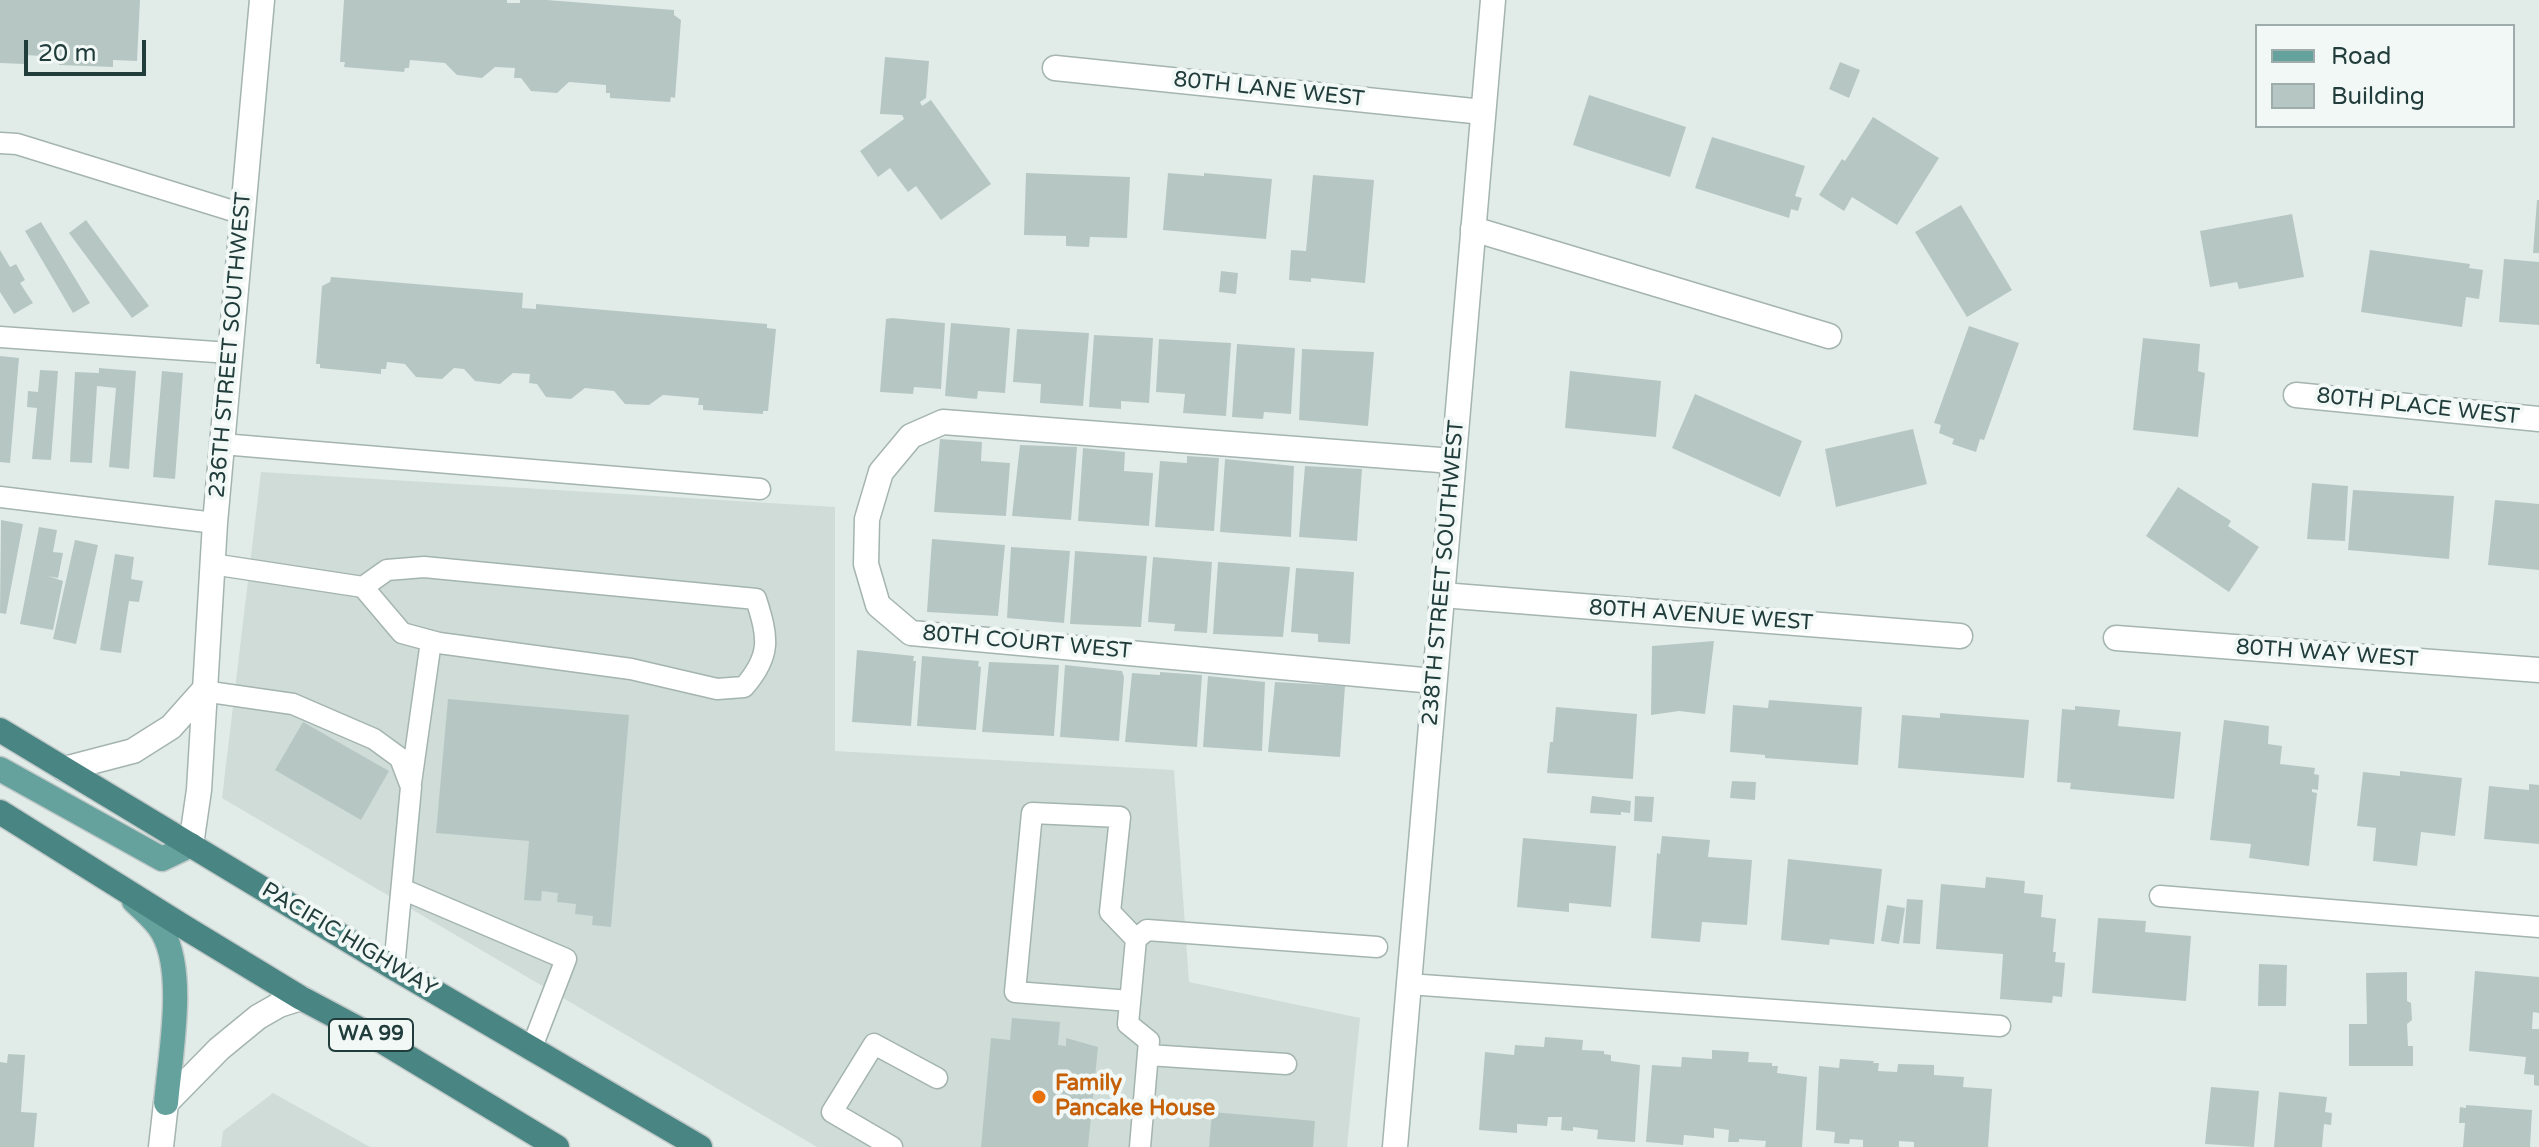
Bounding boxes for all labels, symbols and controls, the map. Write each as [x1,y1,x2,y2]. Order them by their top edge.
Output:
scale bar [28,24,150,74]
legend [2255,24,2515,128]
text: 20 m [38,39,96,68]
text: Road [2331,42,2391,71]
street label: 80TH LANE WEST [1172,67,1366,113]
text: Building [2331,82,2425,111]
street label: 236TH STREET SOUTHWEST [204,191,258,499]
street label: 80TH PLACE WEST [2315,383,2521,431]
street label: 238TH STREET SOUTHWEST [1417,419,1471,727]
street label: 80TH AVENUE WEST [1588,595,1814,637]
street label: 80TH COURT WEST [921,621,1133,665]
street label: 80TH WAY WEST [2235,634,2419,674]
street label: PACIFIC HIGHWAY [257,877,441,1003]
road number: WA 99 [329,1019,413,1051]
place label: Family Pancake House [1055,1071,1215,1122]
marker: Family Pancake House [1030,1088,1048,1106]

